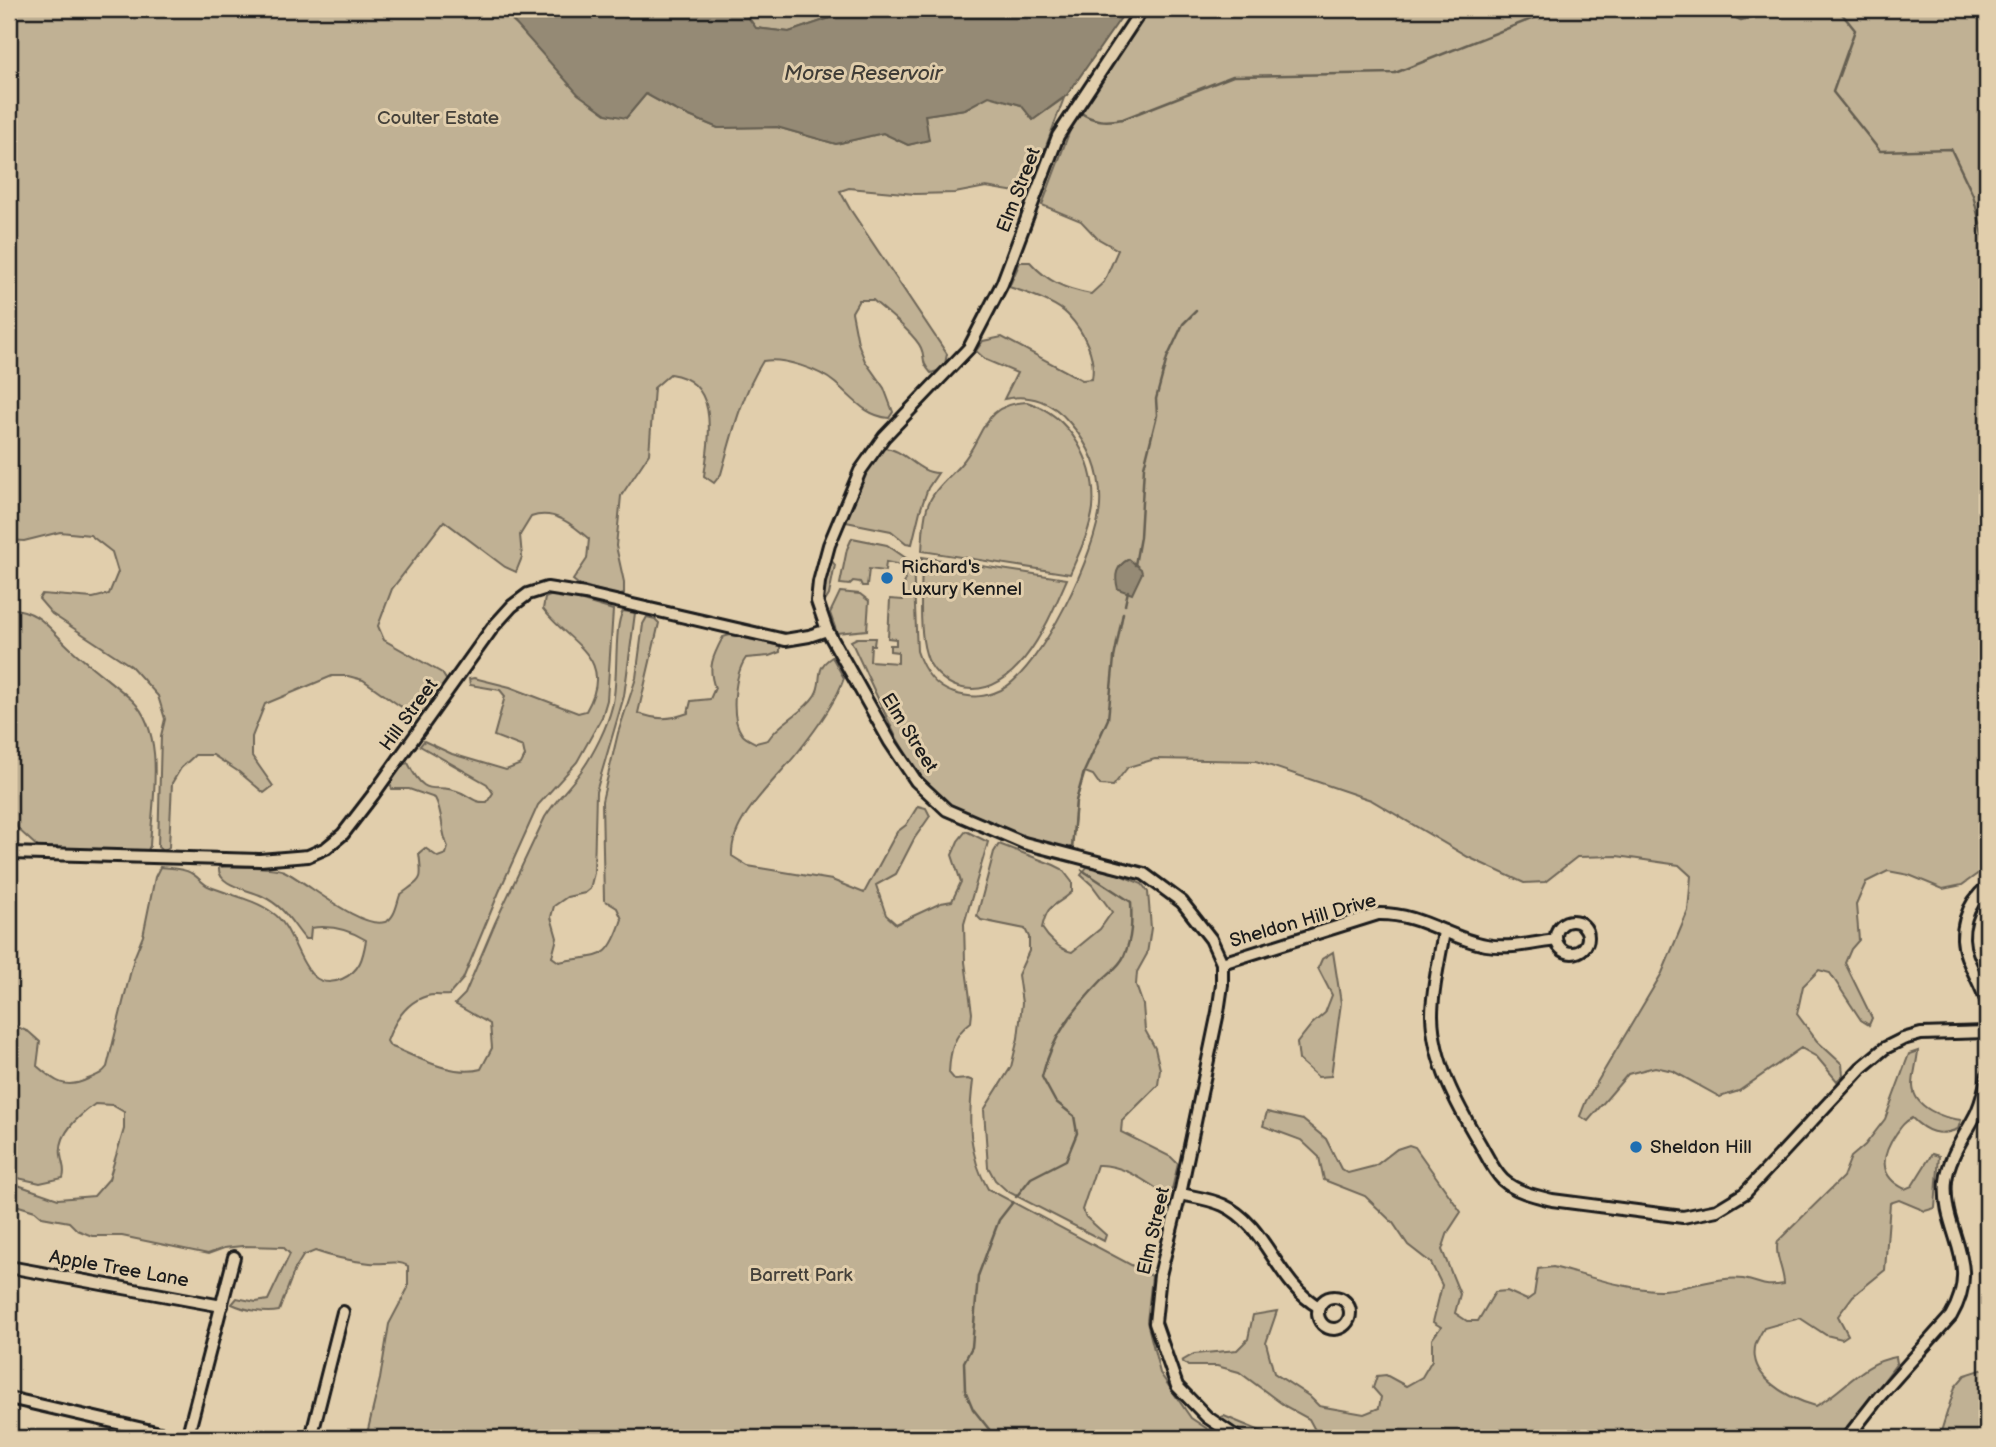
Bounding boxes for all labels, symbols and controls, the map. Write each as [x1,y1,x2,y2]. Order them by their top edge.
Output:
water label: Morse Reservoir [784,61,943,86]
park label: Coulter Estate [377,107,499,130]
street label: Elm Street [992,144,1046,236]
place label: Richard's Luxury Kennel [901,556,1022,601]
marker: Richard's Luxury Kennel [879,570,895,586]
street label: Hill Street [375,674,443,756]
street label: Elm Street [876,689,943,777]
street label: Sheldon Hill Drive [1227,889,1379,953]
place label: Sheldon Hill [1650,1136,1752,1159]
marker: Sheldon Hill [1628,1139,1644,1155]
street label: Elm Street [1133,1185,1175,1277]
street label: Apple Tree Lane [47,1245,191,1293]
park label: Barrett Park [749,1264,853,1287]

